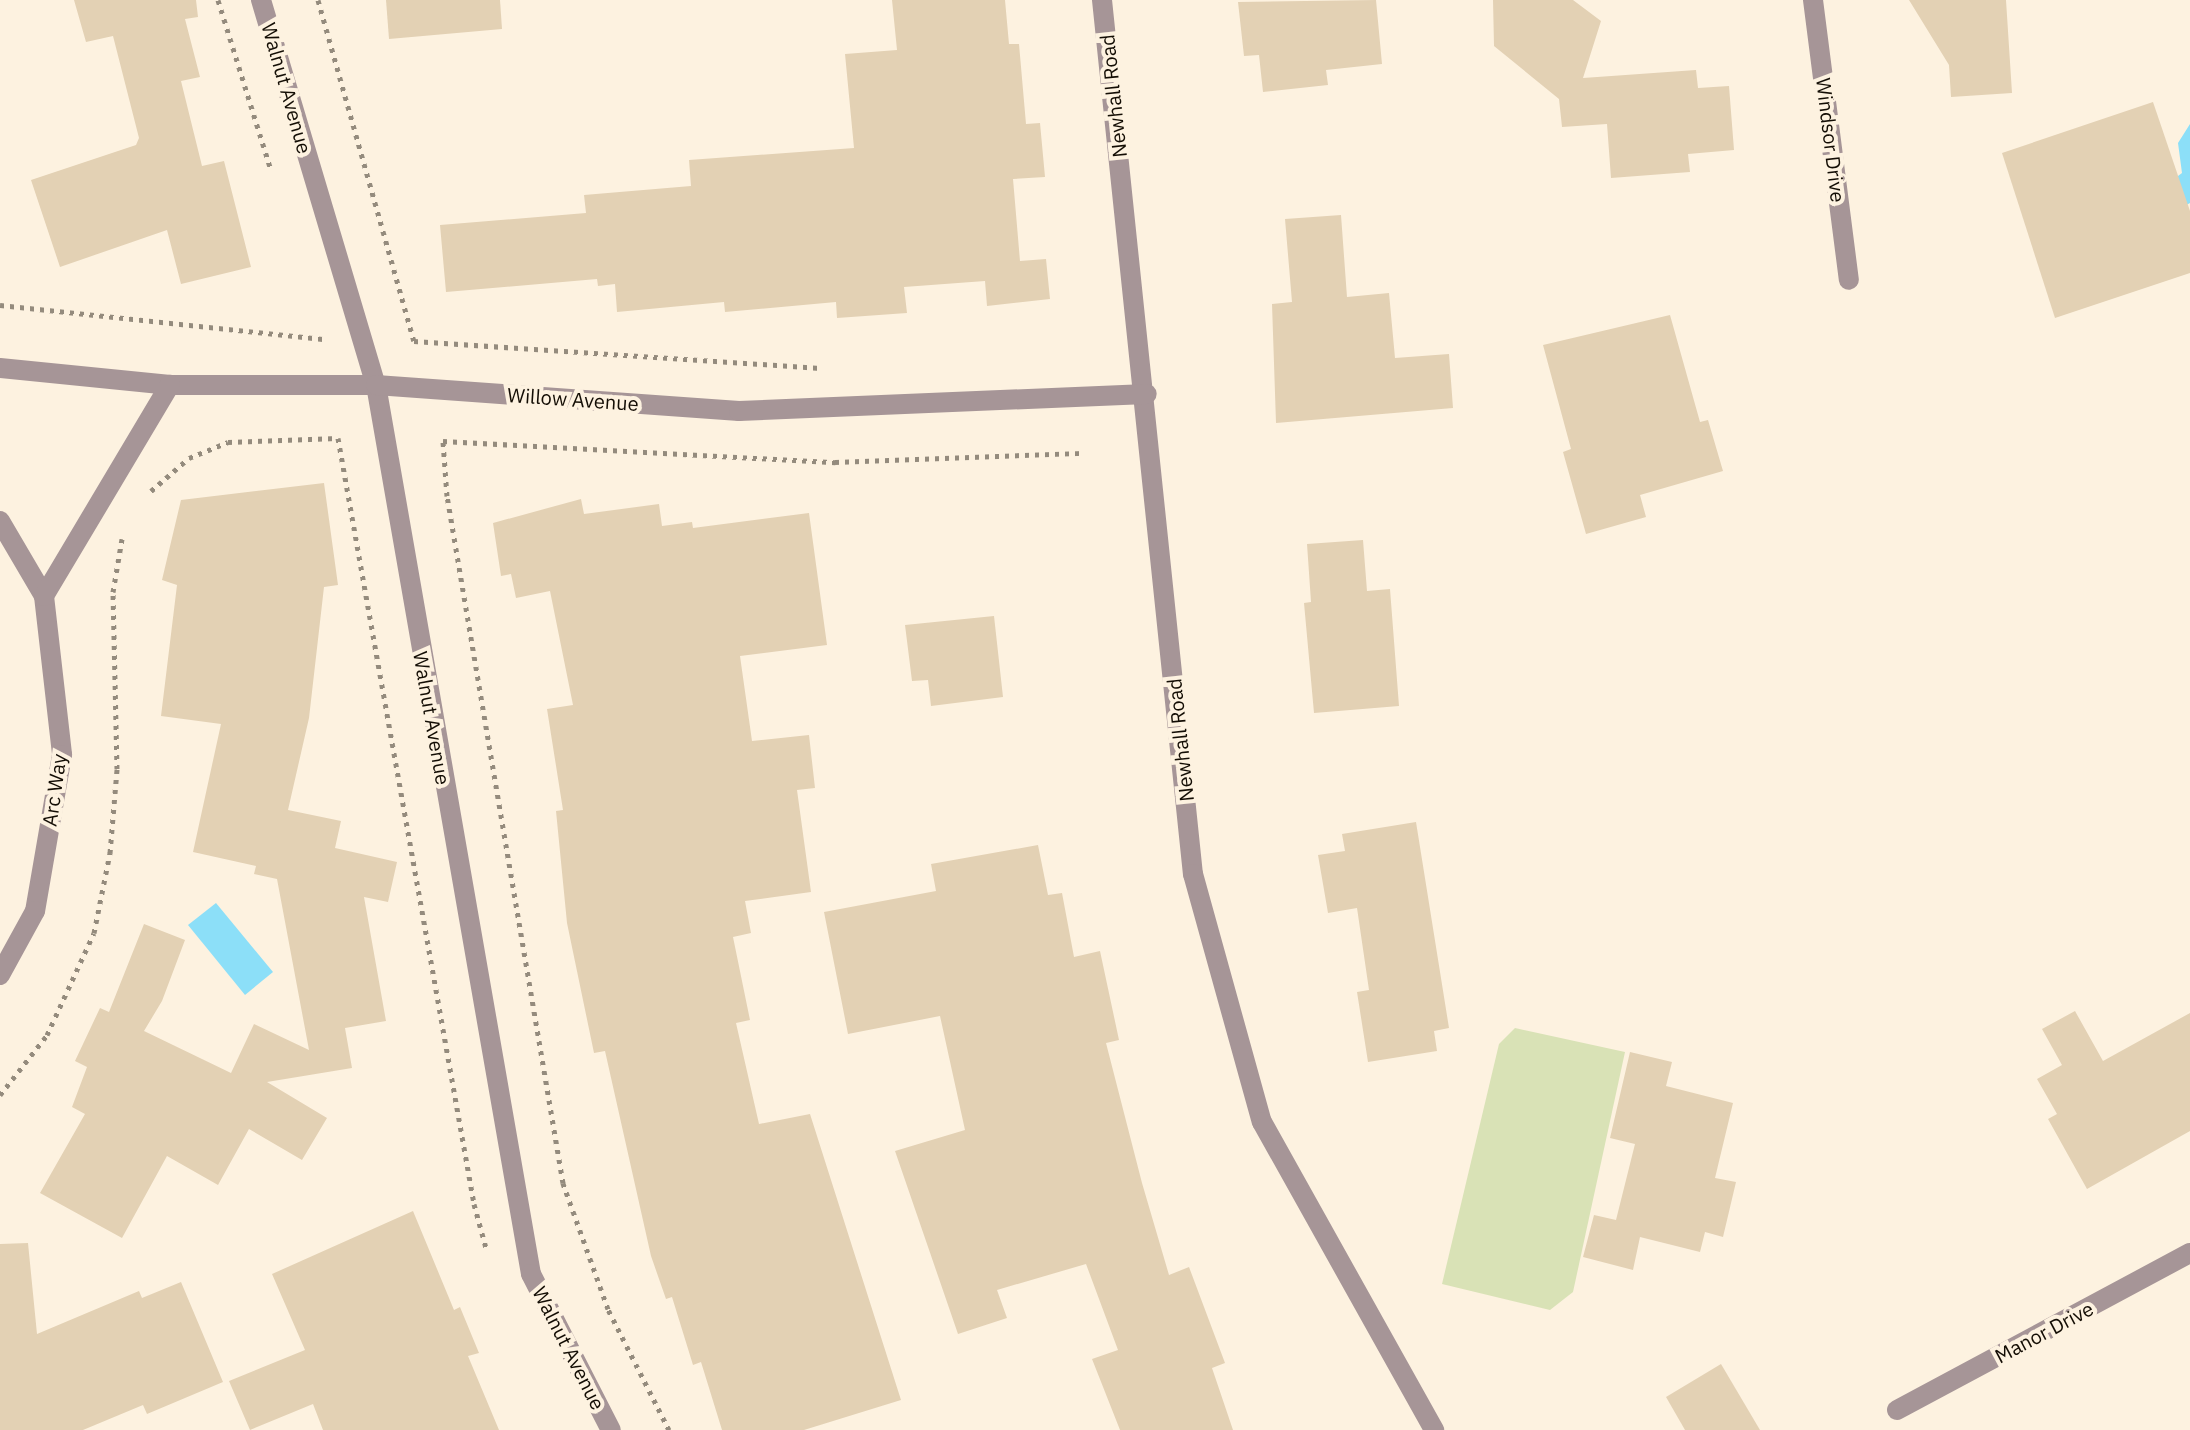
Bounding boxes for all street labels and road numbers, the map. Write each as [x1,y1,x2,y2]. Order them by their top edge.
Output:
street label: Walnut Avenue [257,20,317,156]
street label: Newhall Road [1095,33,1131,159]
street label: Windsor Drive [1811,76,1851,204]
street label: Willow Avenue [507,382,639,416]
street label: Walnut Avenue [408,649,456,787]
street label: Newhall Road [1162,677,1198,803]
street label: Arc Way [37,752,71,828]
street label: Walnut Avenue [528,1282,610,1414]
street label: Manor Drive [1991,1296,2097,1368]

